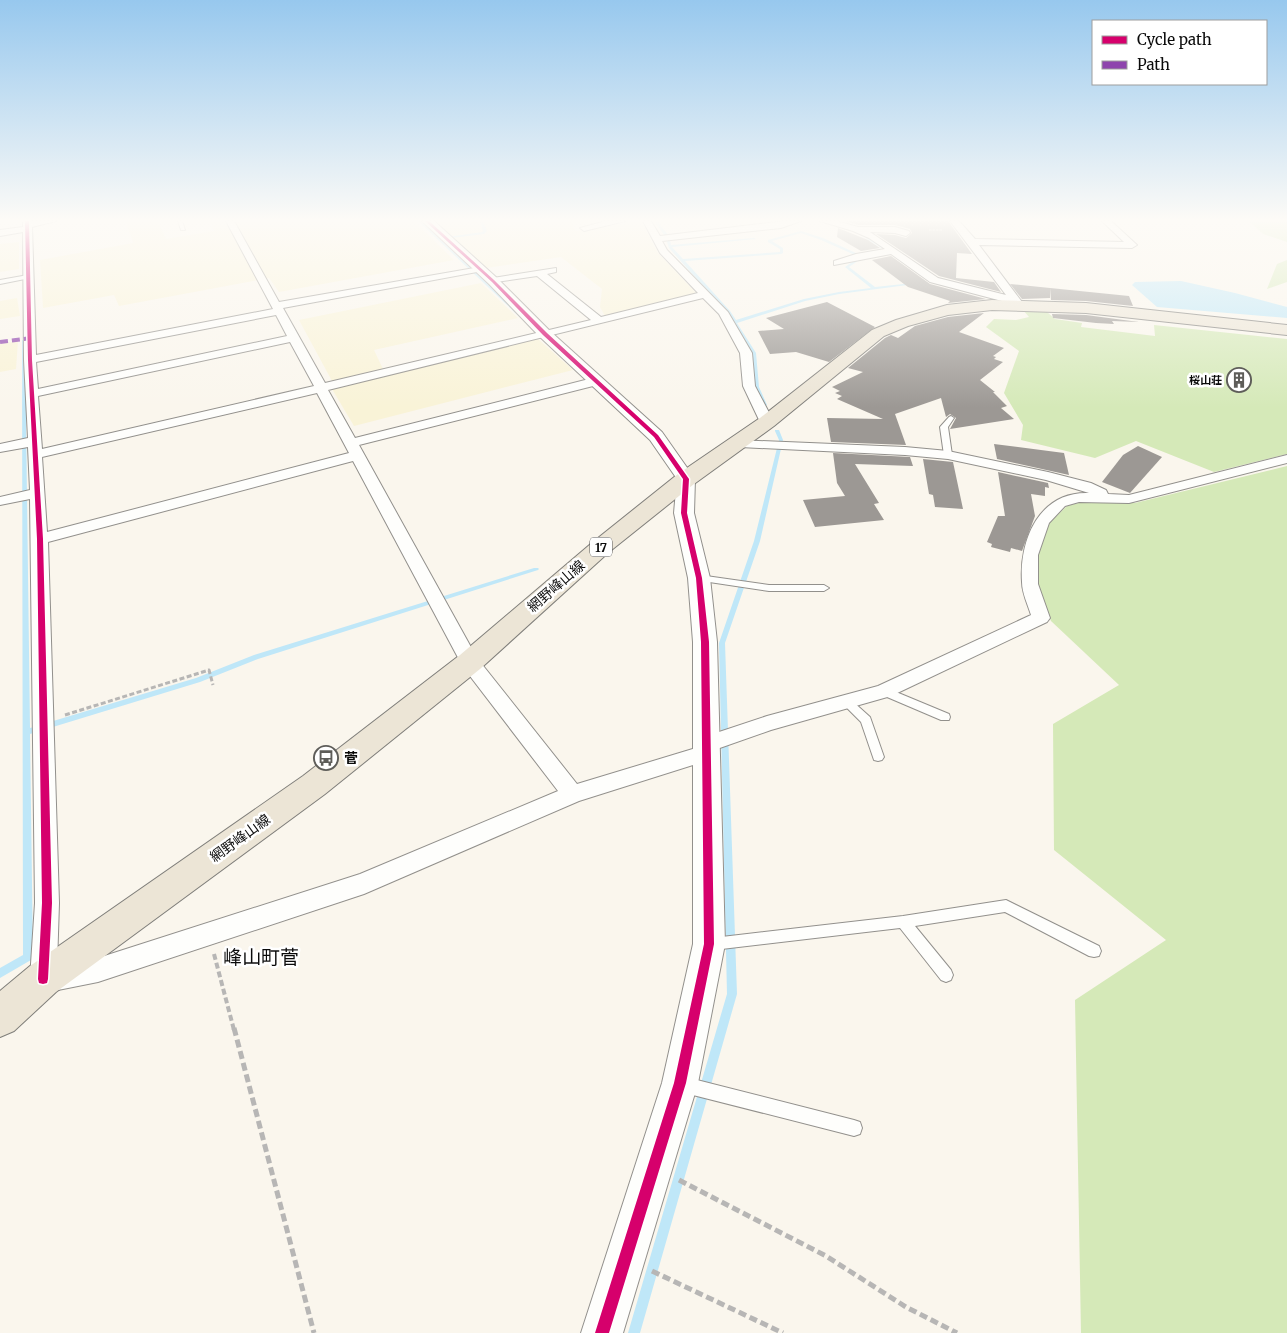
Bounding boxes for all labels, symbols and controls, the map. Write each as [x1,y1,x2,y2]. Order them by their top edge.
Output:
legend [1092,20,1267,85]
text: Cycle path [1137,30,1212,49]
text: Path [1137,55,1170,74]
building icon: 桜山荘 [1226,367,1252,393]
place label: 桜山荘 [1189,373,1222,387]
road number: 17 [590,538,612,556]
street label: 網野峰山線 [524,556,588,616]
bus stop icon: 菅 [313,745,339,771]
place label: 菅 [344,749,358,767]
street label: 網野峰山線 [206,810,274,866]
district label: 峰山町菅 [223,945,299,969]

